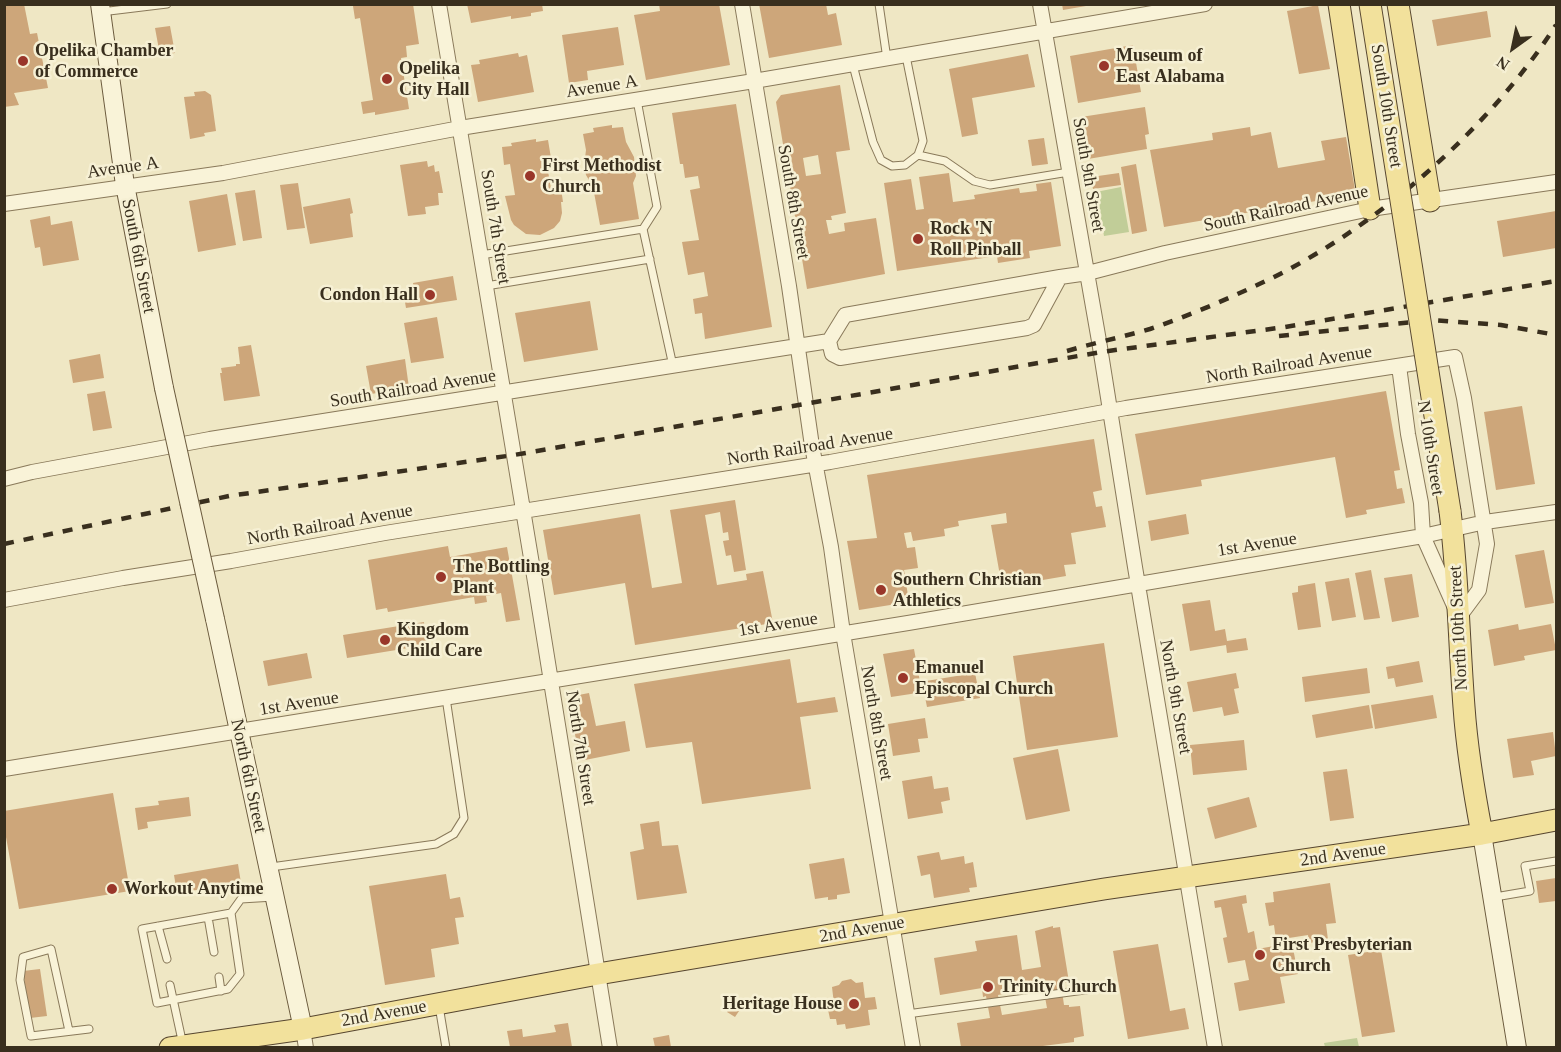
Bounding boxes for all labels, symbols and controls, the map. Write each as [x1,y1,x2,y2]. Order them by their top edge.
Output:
north arrow [1483,18,1543,78]
place label: Opelika Chamber of Commerce [35,40,174,82]
street label: South 10th Street [1366,43,1406,169]
place label: Museum of East Alabama [1116,45,1225,88]
text: N [1493,53,1512,74]
marker: Opelika Chamber of Commerce [16,54,30,68]
place label: Opelika City Hall [399,58,469,100]
marker: Museum of East Alabama [1097,59,1111,73]
street label: Avenue A [565,71,639,103]
marker: Opelika City Hall [380,72,394,86]
street label: South 9th Street [1067,116,1109,234]
street label: South 8th Street [772,143,814,261]
street label: Avenue A [86,152,160,184]
place label: First Methodist Church [542,155,661,198]
street label: South 7th Street [475,168,515,286]
marker: First Methodist Church [523,169,537,183]
street label: South Railroad Avenue [1202,181,1370,237]
street label: South 6th Street [116,197,160,315]
place label: Rock 'N Roll Pinball [930,218,1022,260]
marker: Rock 'N Roll Pinball [911,232,925,246]
place label: Condon Hall [319,284,418,306]
marker: Condon Hall [423,288,437,302]
street label: North Railroad Avenue [1205,341,1373,389]
street label: South Railroad Avenue [329,365,497,413]
street label: N 10th Street [1412,399,1448,497]
street label: North Railroad Avenue [726,423,894,471]
street label: North Railroad Avenue [246,500,414,550]
street label: 1st Avenue [1216,528,1298,562]
place label: The Bottling Plant [453,556,550,598]
street label: North 10th Street [1445,565,1473,691]
place label: Southern Christian Athletics [893,569,1042,612]
marker: The Bottling Plant [434,570,448,584]
marker: Southern Christian Athletics [874,583,888,597]
street label: 1st Avenue [737,608,819,642]
place label: Kingdom Child Care [397,619,482,662]
marker: Kingdom Child Care [378,633,392,647]
street label: North 9th Street [1154,638,1196,756]
place label: Emanuel Episcopal Church [915,657,1053,700]
street label: North 8th Street [855,664,897,782]
marker: Emanuel Episcopal Church [896,671,910,685]
street label: 1st Avenue [258,687,340,721]
street label: North 7th Street [560,689,600,807]
street label: North 6th Street [225,717,271,835]
street label: 2nd Avenue [1299,838,1387,872]
place label: Workout Anytime [124,878,264,900]
marker: Workout Anytime [105,882,119,896]
street label: 2nd Avenue [818,912,906,948]
place label: First Presbyterian Church [1272,934,1412,976]
marker: First Presbyterian Church [1253,948,1267,962]
place label: Trinity Church [1000,976,1117,998]
marker: Trinity Church [981,980,995,994]
place label: Heritage House [723,993,842,1015]
street label: 2nd Avenue [340,996,428,1032]
marker: Heritage House [847,997,861,1011]

